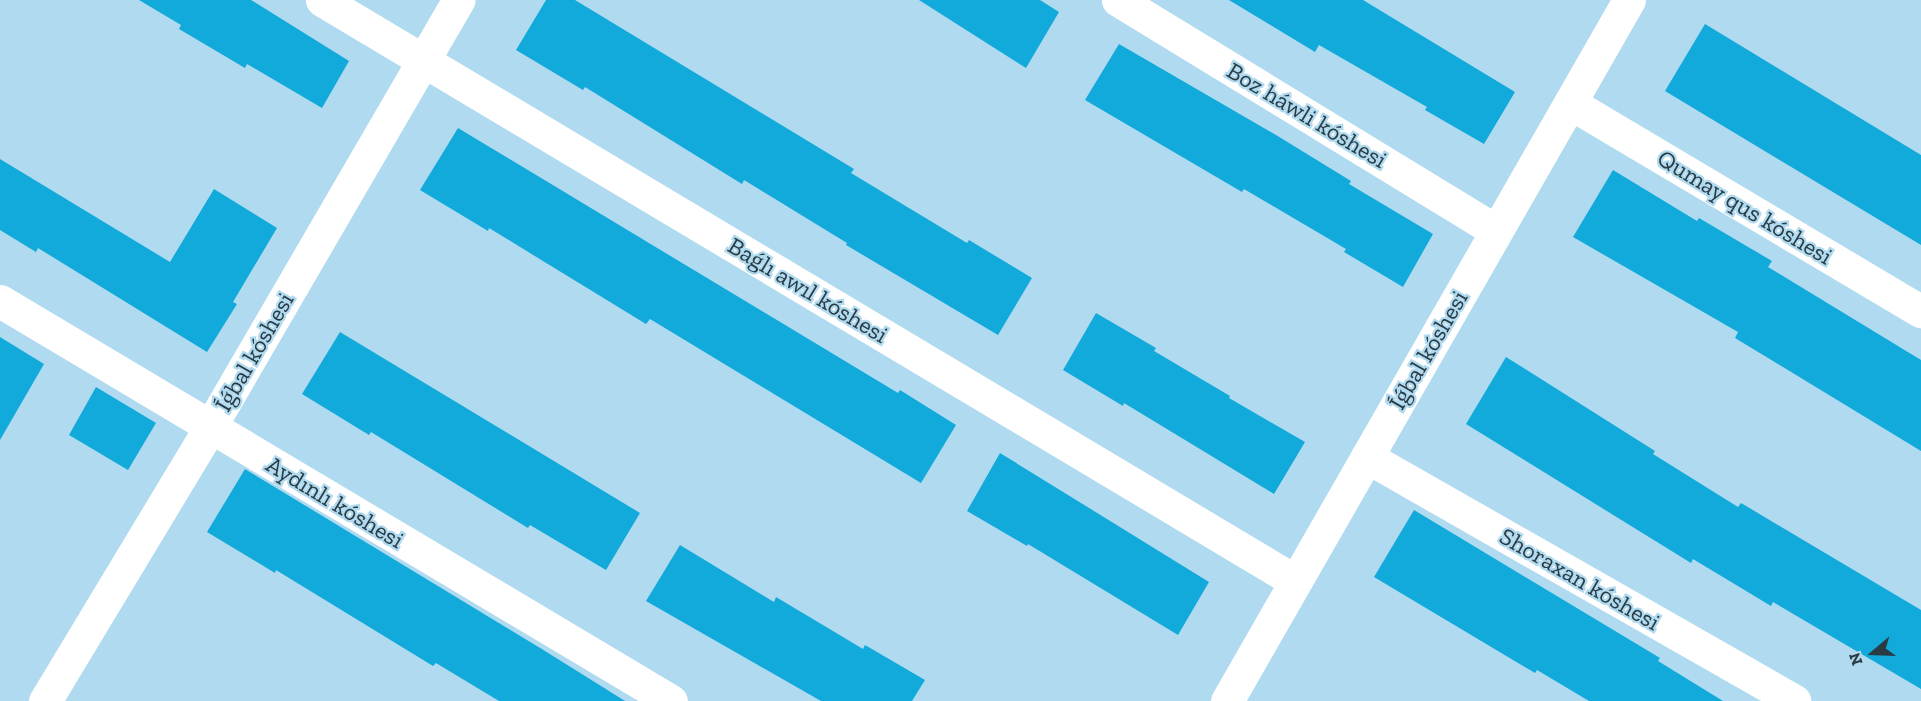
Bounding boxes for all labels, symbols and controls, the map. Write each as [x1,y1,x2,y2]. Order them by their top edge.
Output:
street label: Boz háwli kóshesi [1222,56,1392,174]
street label: Qumay qus kóshesi [1652,143,1838,271]
street label: Baǵlı awıl kóshesi [723,231,893,349]
street label: Íǵbal kóshesi [1382,285,1474,415]
street label: Íǵbal kóshesi [208,287,300,417]
street label: Aydınlı kóshesi [261,450,409,554]
street label: Shoraxan kóshesi [1495,521,1665,637]
north arrow [1843,623,1903,683]
text: N [1845,650,1866,668]

